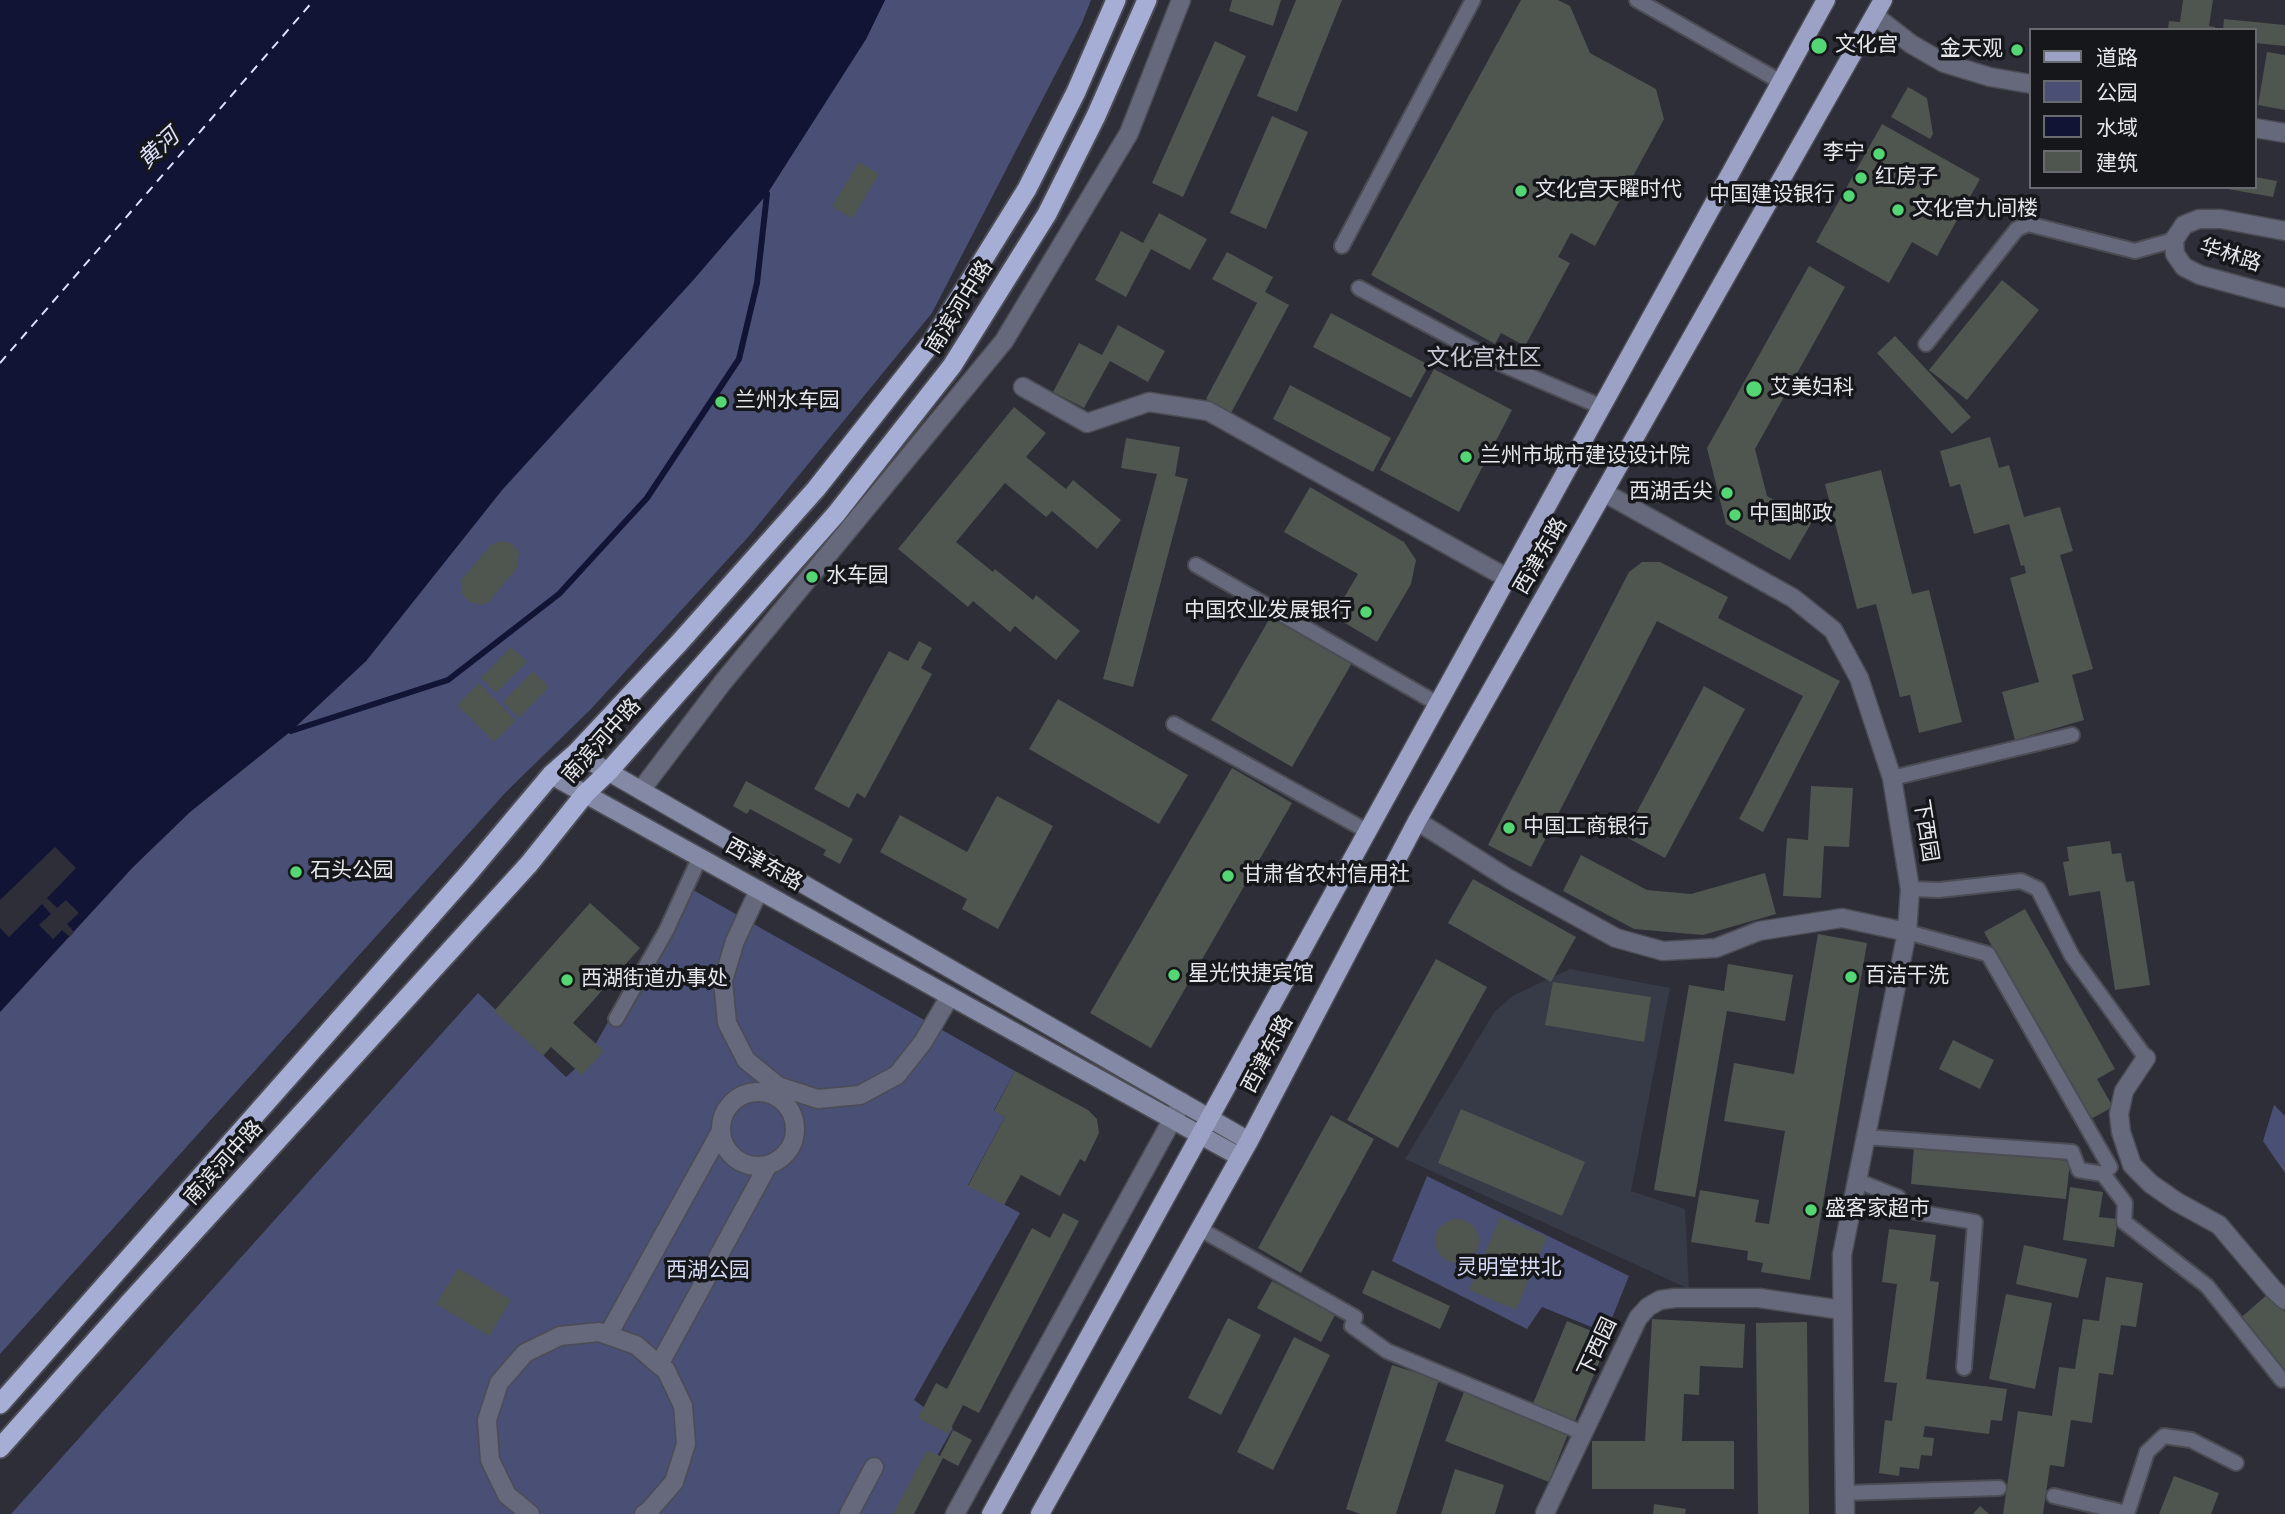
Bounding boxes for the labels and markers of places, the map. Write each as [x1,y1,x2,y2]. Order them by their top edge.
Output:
place label: 文化宫 [1835,33,1898,59]
marker: 文化宫 [1809,36,1829,56]
place label: 金天观 [1940,37,2003,63]
marker: 金天观 [2009,42,2025,58]
place label: 李宁 [1823,141,1865,167]
marker: 李宁 [1871,146,1887,162]
place label: 红房子 [1875,165,1938,191]
marker: 红房子 [1853,170,1869,186]
place label: 文化宫天矅时代 [1535,178,1682,204]
marker: 文化宫天矅时代 [1513,183,1529,199]
place label: 中国建设银行 [1709,183,1835,209]
marker: 中国建设银行 [1841,188,1857,204]
place label: 文化宫九间楼 [1912,197,2038,223]
marker: 文化宫九间楼 [1890,202,1906,218]
place label: 艾美妇科 [1770,376,1854,402]
marker: 艾美妇科 [1744,379,1764,399]
place label: 兰州水车园 [735,389,840,415]
marker: 兰州水车园 [713,394,729,410]
place label: 兰州市城市建设设计院 [1480,444,1690,470]
marker: 兰州市城市建设设计院 [1458,449,1474,465]
place label: 西湖舌尖 [1629,480,1713,506]
marker: 西湖舌尖 [1719,485,1735,501]
place label: 中国邮政 [1749,502,1833,528]
marker: 中国邮政 [1727,507,1743,523]
place label: 水车园 [826,564,889,590]
marker: 水车园 [804,569,820,585]
place label: 中国农业发展银行 [1184,599,1352,625]
marker: 中国农业发展银行 [1358,604,1374,620]
place label: 中国工商银行 [1523,815,1649,841]
marker: 中国工商银行 [1501,820,1517,836]
place label: 石头公园 [310,859,394,885]
place label: 甘肃省农村信用社 [1242,863,1410,889]
marker: 石头公园 [288,864,304,880]
marker: 甘肃省农村信用社 [1220,868,1236,884]
place label: 星光快捷宾馆 [1188,962,1314,988]
place label: 百洁干洗 [1865,964,1949,990]
place label: 西湖街道办事处 [581,967,728,993]
marker: 星光快捷宾馆 [1166,967,1182,983]
marker: 百洁干洗 [1843,969,1859,985]
marker: 西湖街道办事处 [559,972,575,988]
place label: 盛客家超市 [1825,1197,1930,1223]
marker: 盛客家超市 [1803,1202,1819,1218]

